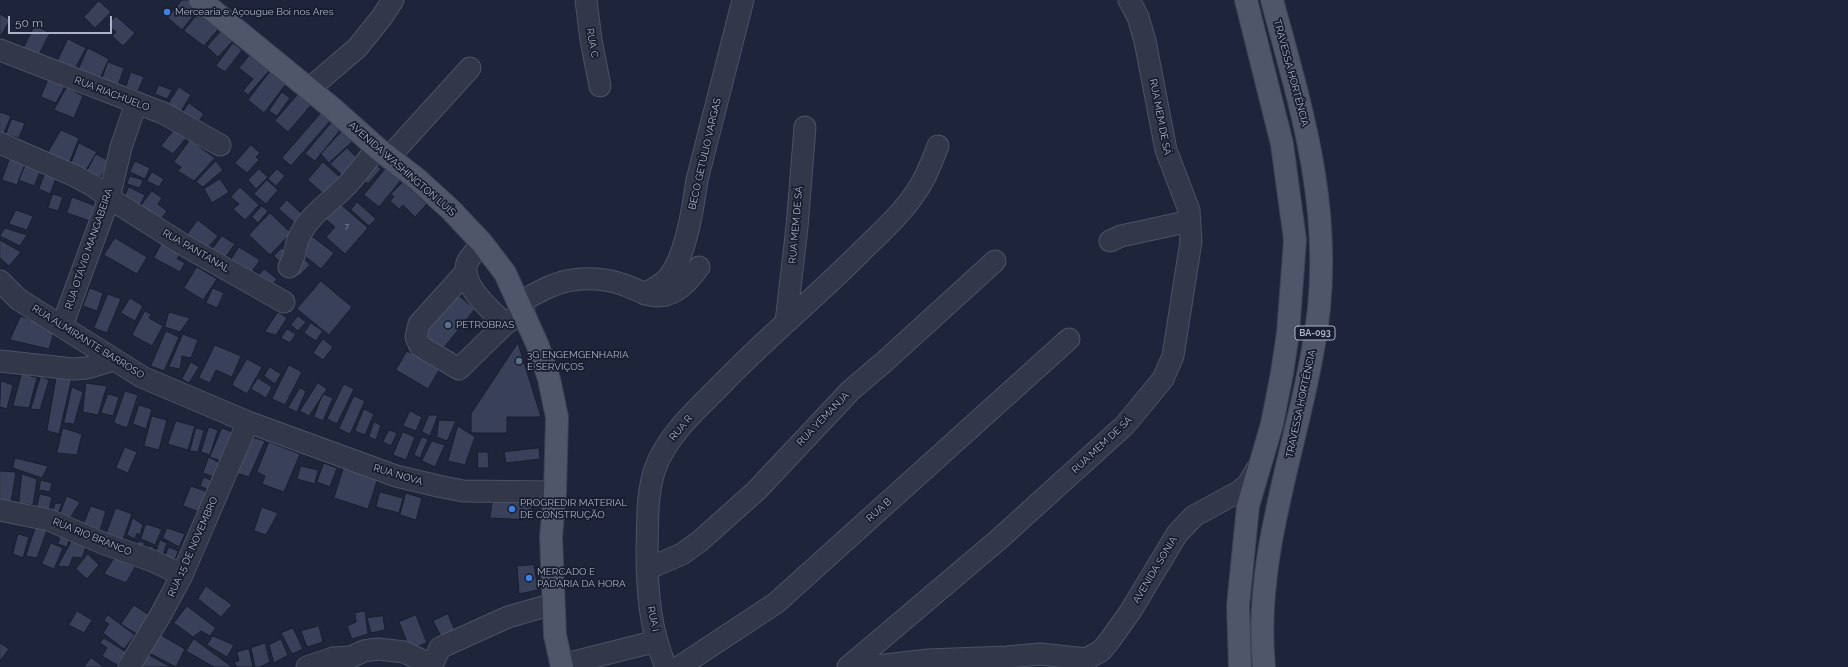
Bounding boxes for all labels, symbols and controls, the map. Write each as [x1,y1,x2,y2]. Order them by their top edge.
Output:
place label: Mercearia e Açougue Boi nos Ares [175,6,334,18]
marker: Mercearia e Açougue Boi nos Ares [162,7,172,17]
scale bar [10,8,114,34]
text: 50 m [15,16,43,30]
street label: TRAVESSA HORTÊNCIA [1271,18,1311,128]
street label: RUA C [583,27,601,59]
street label: RUA RIACHUELO [73,74,151,114]
street label: RUA MEM DE SÁ [1147,78,1173,156]
street label: BECO GETÚLIO VARGAS [686,97,724,211]
street label: AVENIDA WASHINGTON LUÍS [346,119,458,219]
street label: RUA MEM DE SÁ [787,186,805,264]
street label: RUA OTÁVIO MANGABEIRA [63,187,115,311]
house number: 7 [345,222,349,232]
street label: RUA PANTANAL [160,227,232,275]
street label: RUA ALMIRANTE BARROSO [30,302,146,382]
place label: PETROBRAS [456,319,514,331]
marker: PETROBRAS [443,320,453,330]
road number: BA-093 [1295,326,1335,340]
place label: 3G ENGEMGENHARIA E SERVIÇOS [527,349,629,372]
street label: TRAVESSA HORTÊNCIA [1284,349,1318,459]
marker: 3G ENGEMGENHARIA E SERVIÇOS [514,356,524,366]
street label: RUA YEMANJA [794,390,852,448]
street label: RUA R [667,413,695,443]
street label: RUA MEM DE SÁ [1069,414,1135,476]
street label: RUA NOVA [372,462,424,488]
street label: RUA 15 DE NOVEMBRO [165,495,221,599]
street label: RUA B [864,496,894,524]
place label: PROGREDIR MATERIAL DE CONSTRUÇÃO [520,497,627,520]
marker: PROGREDIR MATERIAL DE CONSTRUÇÃO [507,504,517,514]
street label: RUA RIO BRANCO [51,516,133,558]
street label: AVENIDA SONIA [1130,534,1180,606]
place label: MERCADO E PADARIA DA HORA [537,566,626,590]
marker: MERCADO E PADARIA DA HORA [524,573,534,583]
street label: RUA I [644,605,662,633]

